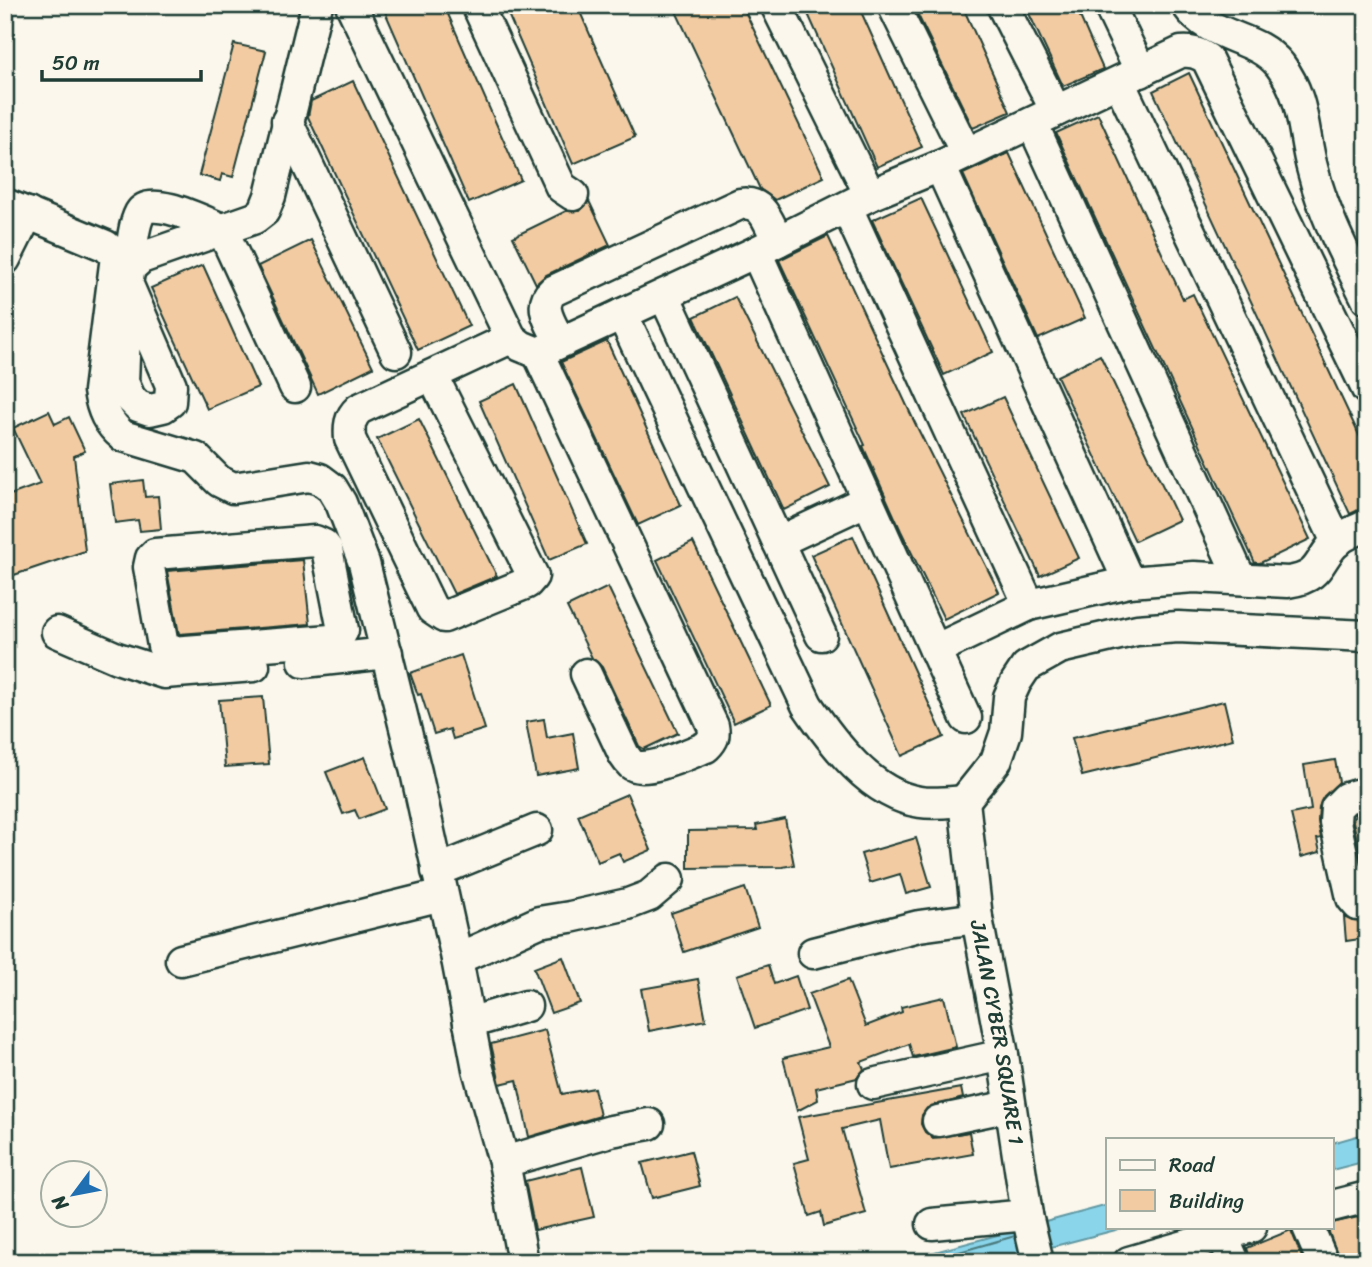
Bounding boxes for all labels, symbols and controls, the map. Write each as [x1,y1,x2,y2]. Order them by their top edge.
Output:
scale bar [42,38,201,82]
text: 50 m [52,44,100,82]
street label: JALAN CYBER SQUARE 1 [959,916,1035,1147]
legend [1106,1138,1334,1228]
text: Road [1169,1146,1216,1184]
north arrow [38,1158,108,1228]
text: Building [1169,1182,1245,1220]
text: N [42,1188,78,1218]

